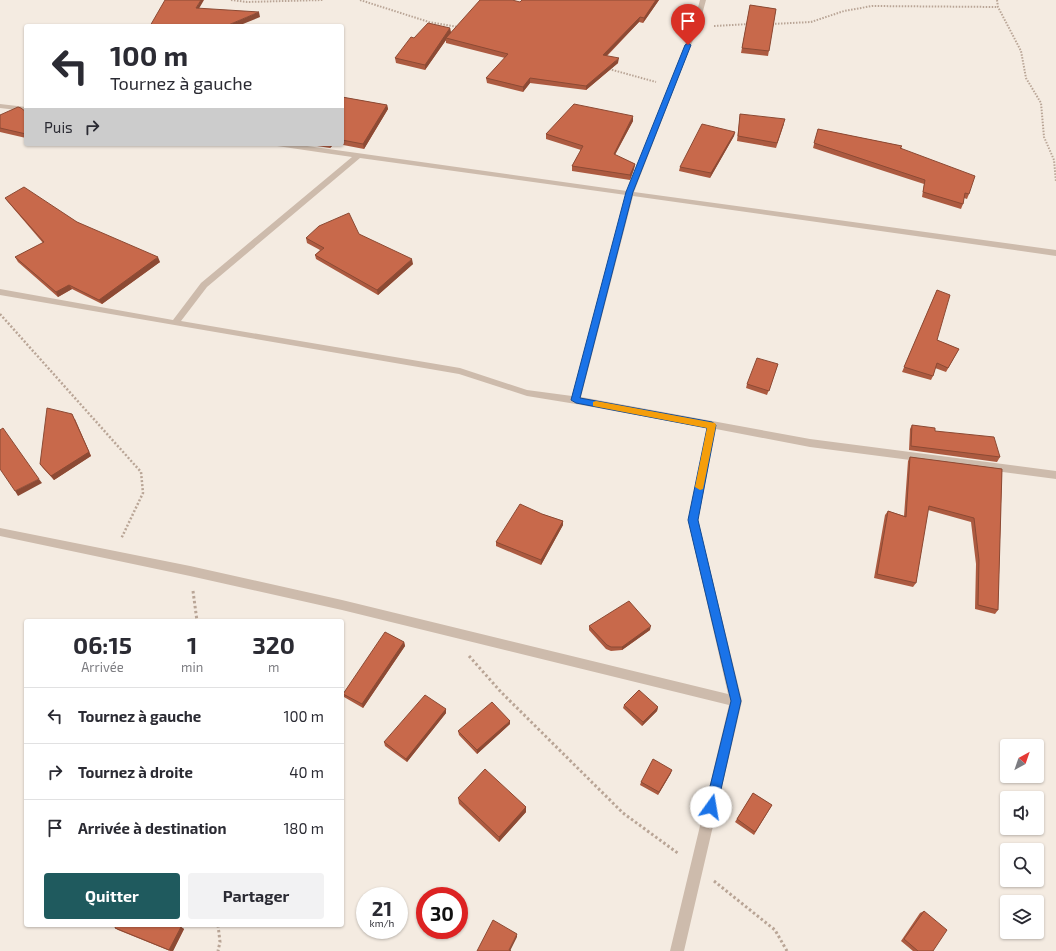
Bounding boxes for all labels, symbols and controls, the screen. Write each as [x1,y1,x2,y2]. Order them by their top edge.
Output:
pin [671,4,705,45]
icon: arrive [677,10,699,32]
text: 100 m [110,38,188,72]
icon: left [44,40,96,92]
text: Tournez à gauche [110,72,252,94]
icon: right [81,116,103,138]
text: Puis [44,118,73,136]
text: 06:15 [73,630,132,659]
text: 1 [187,630,197,659]
text: 320 [252,630,295,659]
text: Arrivée [81,659,124,675]
text: min [181,659,203,675]
text: m [268,659,279,675]
icon: left [44,705,66,727]
text: Tournez à gauche [78,707,201,725]
text: 100 m [283,707,324,725]
north arrow [1000,739,1044,783]
map controls [1000,739,1044,939]
icon: right [44,761,66,783]
text: Tournez à droite [78,763,193,781]
text: 40 m [289,763,324,781]
position arrow [690,786,732,828]
button: sound [1000,791,1044,835]
icon: arrive [44,817,66,839]
text: Arrivée à destination [78,819,226,837]
text: 180 m [283,819,324,837]
button: search [1000,843,1044,887]
button: Quitter [44,873,180,919]
button: Partager [188,873,324,919]
speed limit sign: 30 [416,887,468,939]
button: layers [1000,895,1044,939]
text: 21 [372,896,392,920]
text: km/h [370,917,394,929]

